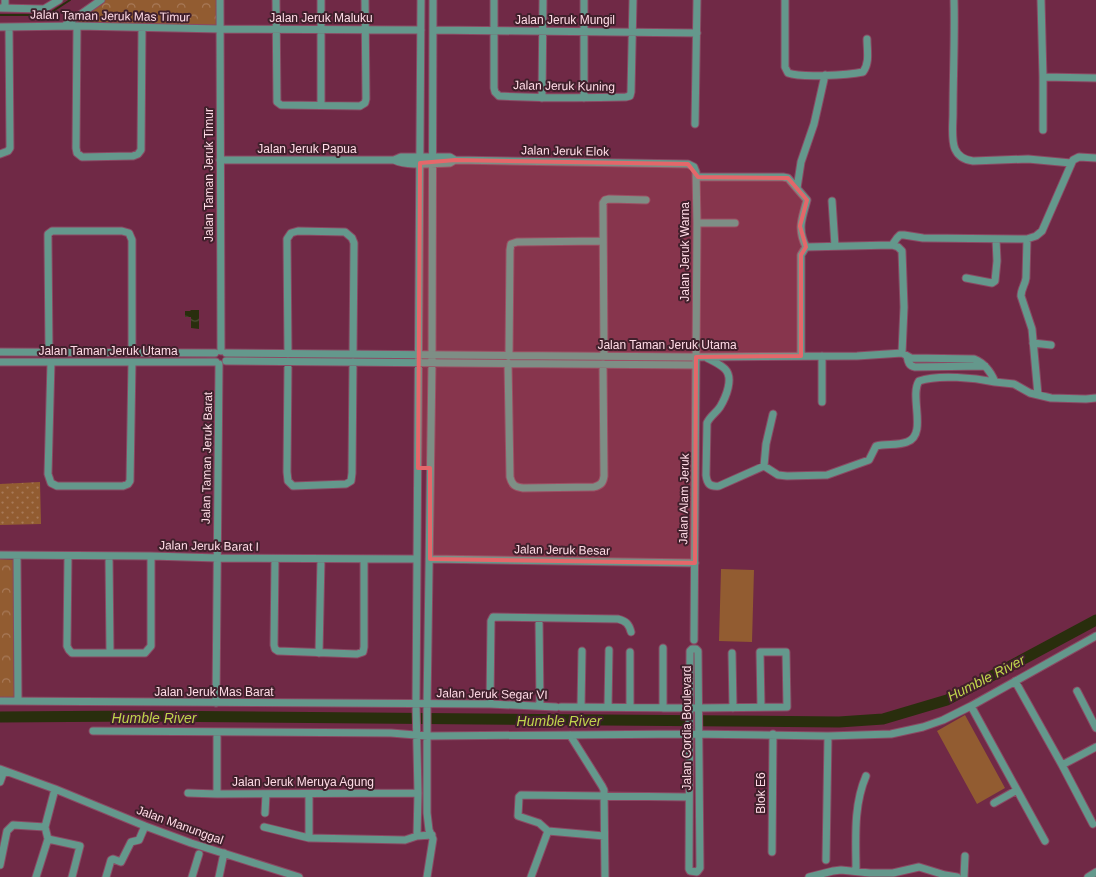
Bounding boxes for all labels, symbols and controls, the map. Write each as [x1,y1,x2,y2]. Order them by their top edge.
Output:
street label: Jalan Taman Jeruk Mas Timur [30,8,190,24]
street label: Jalan Jeruk Maluku [269,11,373,25]
street label: Jalan Jeruk Mungil [515,13,615,27]
street label: Jalan Jeruk Kuning [513,78,615,94]
street label: Jalan Taman Jeruk Timur [202,108,216,242]
street label: Jalan Jeruk Papua [257,142,357,156]
street label: Jalan Jeruk Elok [521,143,610,159]
street label: Jalan Jeruk Warna [678,202,692,302]
street label: Jalan Taman Jeruk Utama [597,338,737,352]
street label: Jalan Taman Jeruk Utama [38,344,178,358]
street label: Jalan Taman Jeruk Barat [199,391,215,524]
street label: Jalan Alam Jeruk [676,452,692,545]
street label: Jalan Jeruk Barat I [159,538,259,554]
street label: Jalan Jeruk Besar [514,542,610,558]
water label: Humble River [945,651,1029,704]
street label: Jalan Cordia Boulevard [680,666,694,790]
street label: Jalan Jeruk Mas Barat [154,685,274,699]
street label: Jalan Jeruk Segar VI [436,686,548,702]
water label: Humble River [112,710,198,726]
water label: Humble River [517,713,603,729]
street label: Blok E6 [754,772,768,814]
street label: Jalan Jeruk Meruya Agung [232,775,374,789]
street label: Jalan Manunggal [135,803,225,847]

